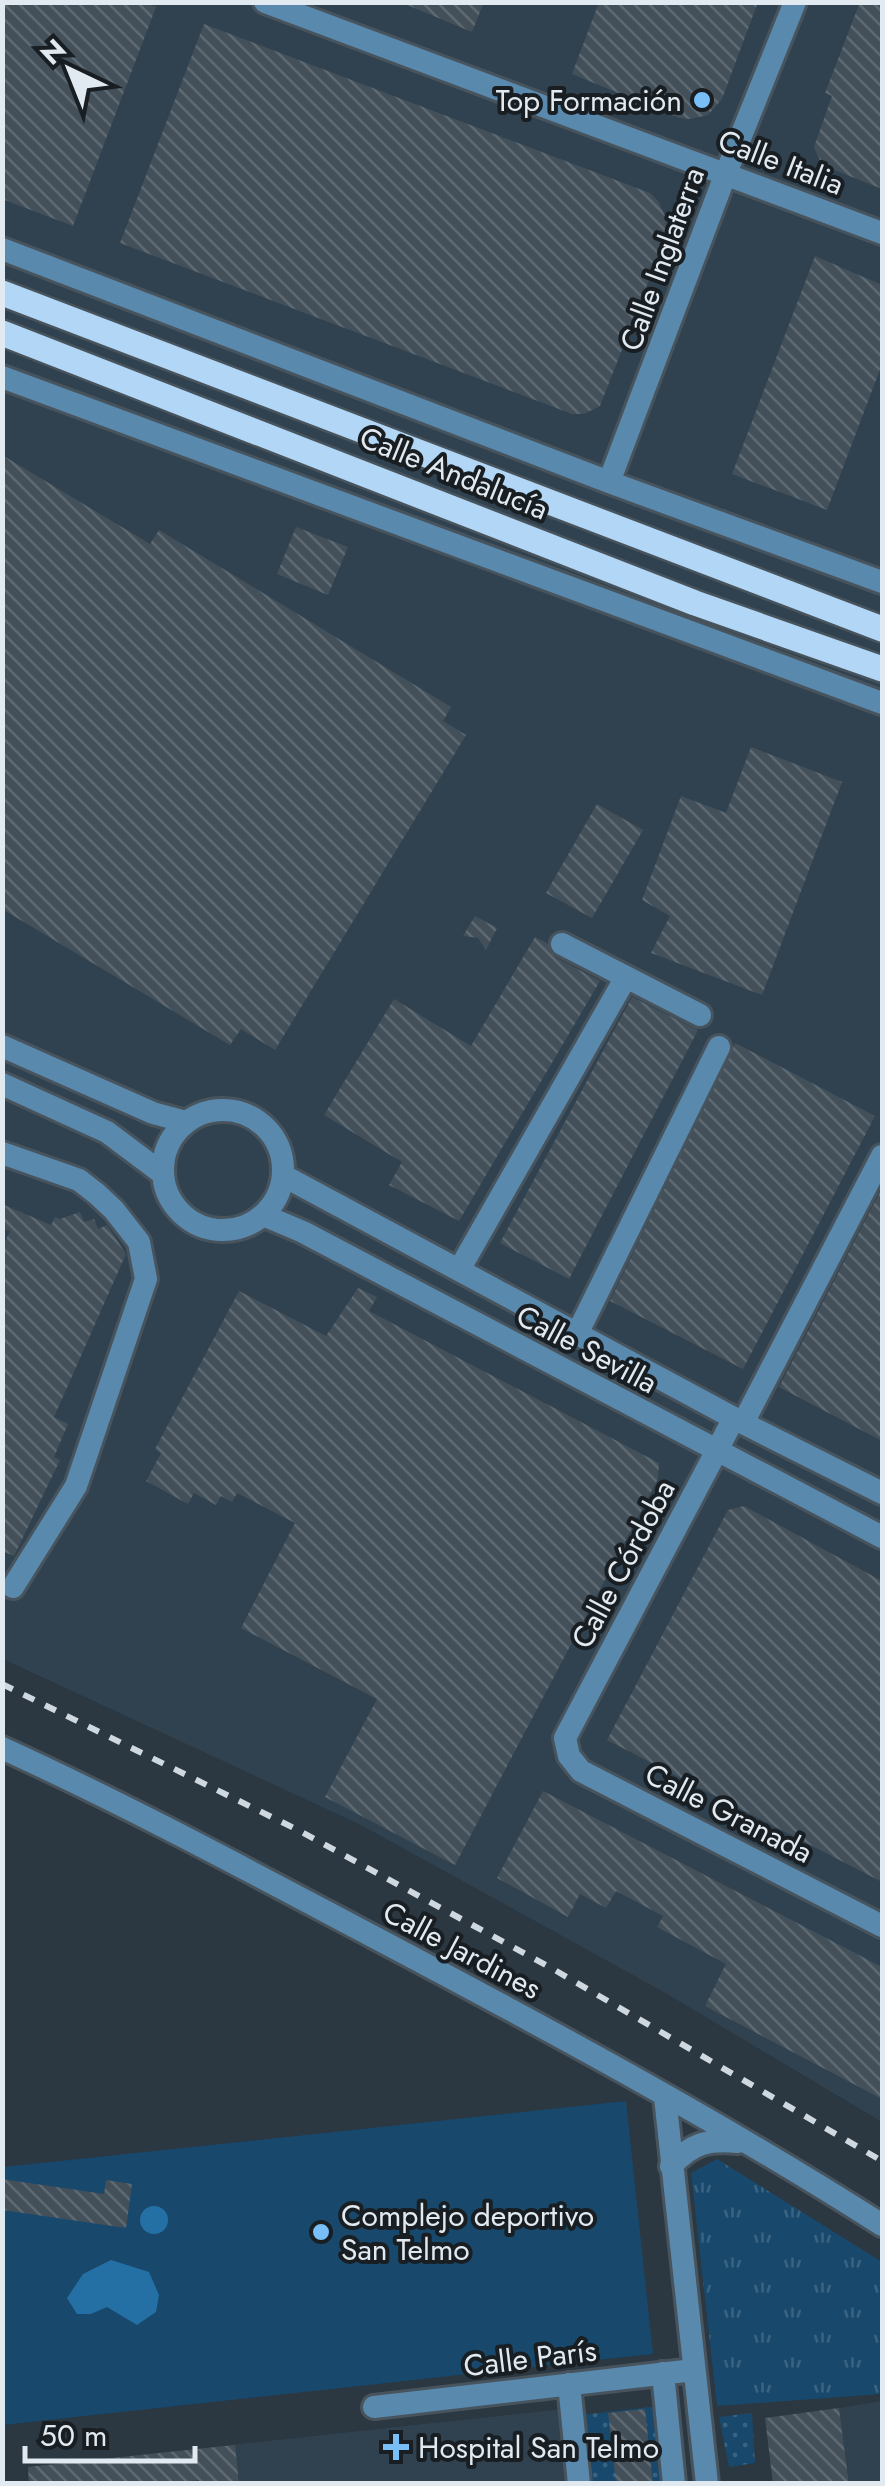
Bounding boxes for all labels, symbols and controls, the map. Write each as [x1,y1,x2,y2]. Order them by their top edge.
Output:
north arrow [20,20,120,120]
text: N [31,30,75,75]
place label: Top Formación [496,79,682,122]
marker: Top Formación [691,89,713,111]
street label: Calle Italia [712,118,850,206]
street label: Calle Inglaterra [609,161,715,357]
street label: Calle Andalucía [353,416,555,530]
street label: Calle Sevilla [509,1294,665,1404]
street label: Calle Córdoba [560,1472,686,1656]
street label: Calle Granada [638,1752,820,1874]
street label: Calle Jardines [375,1890,549,2010]
place label: Complejo deportivo San Telmo [341,2194,594,2271]
marker: Complejo deportivo San Telmo [310,2221,332,2243]
street label: Calle París [461,2329,599,2387]
scale bar [25,2401,195,2463]
text: 50 m [40,2414,107,2457]
place label: Hospital San Telmo [418,2426,659,2469]
marker: Hospital San Telmo [383,2434,409,2460]

